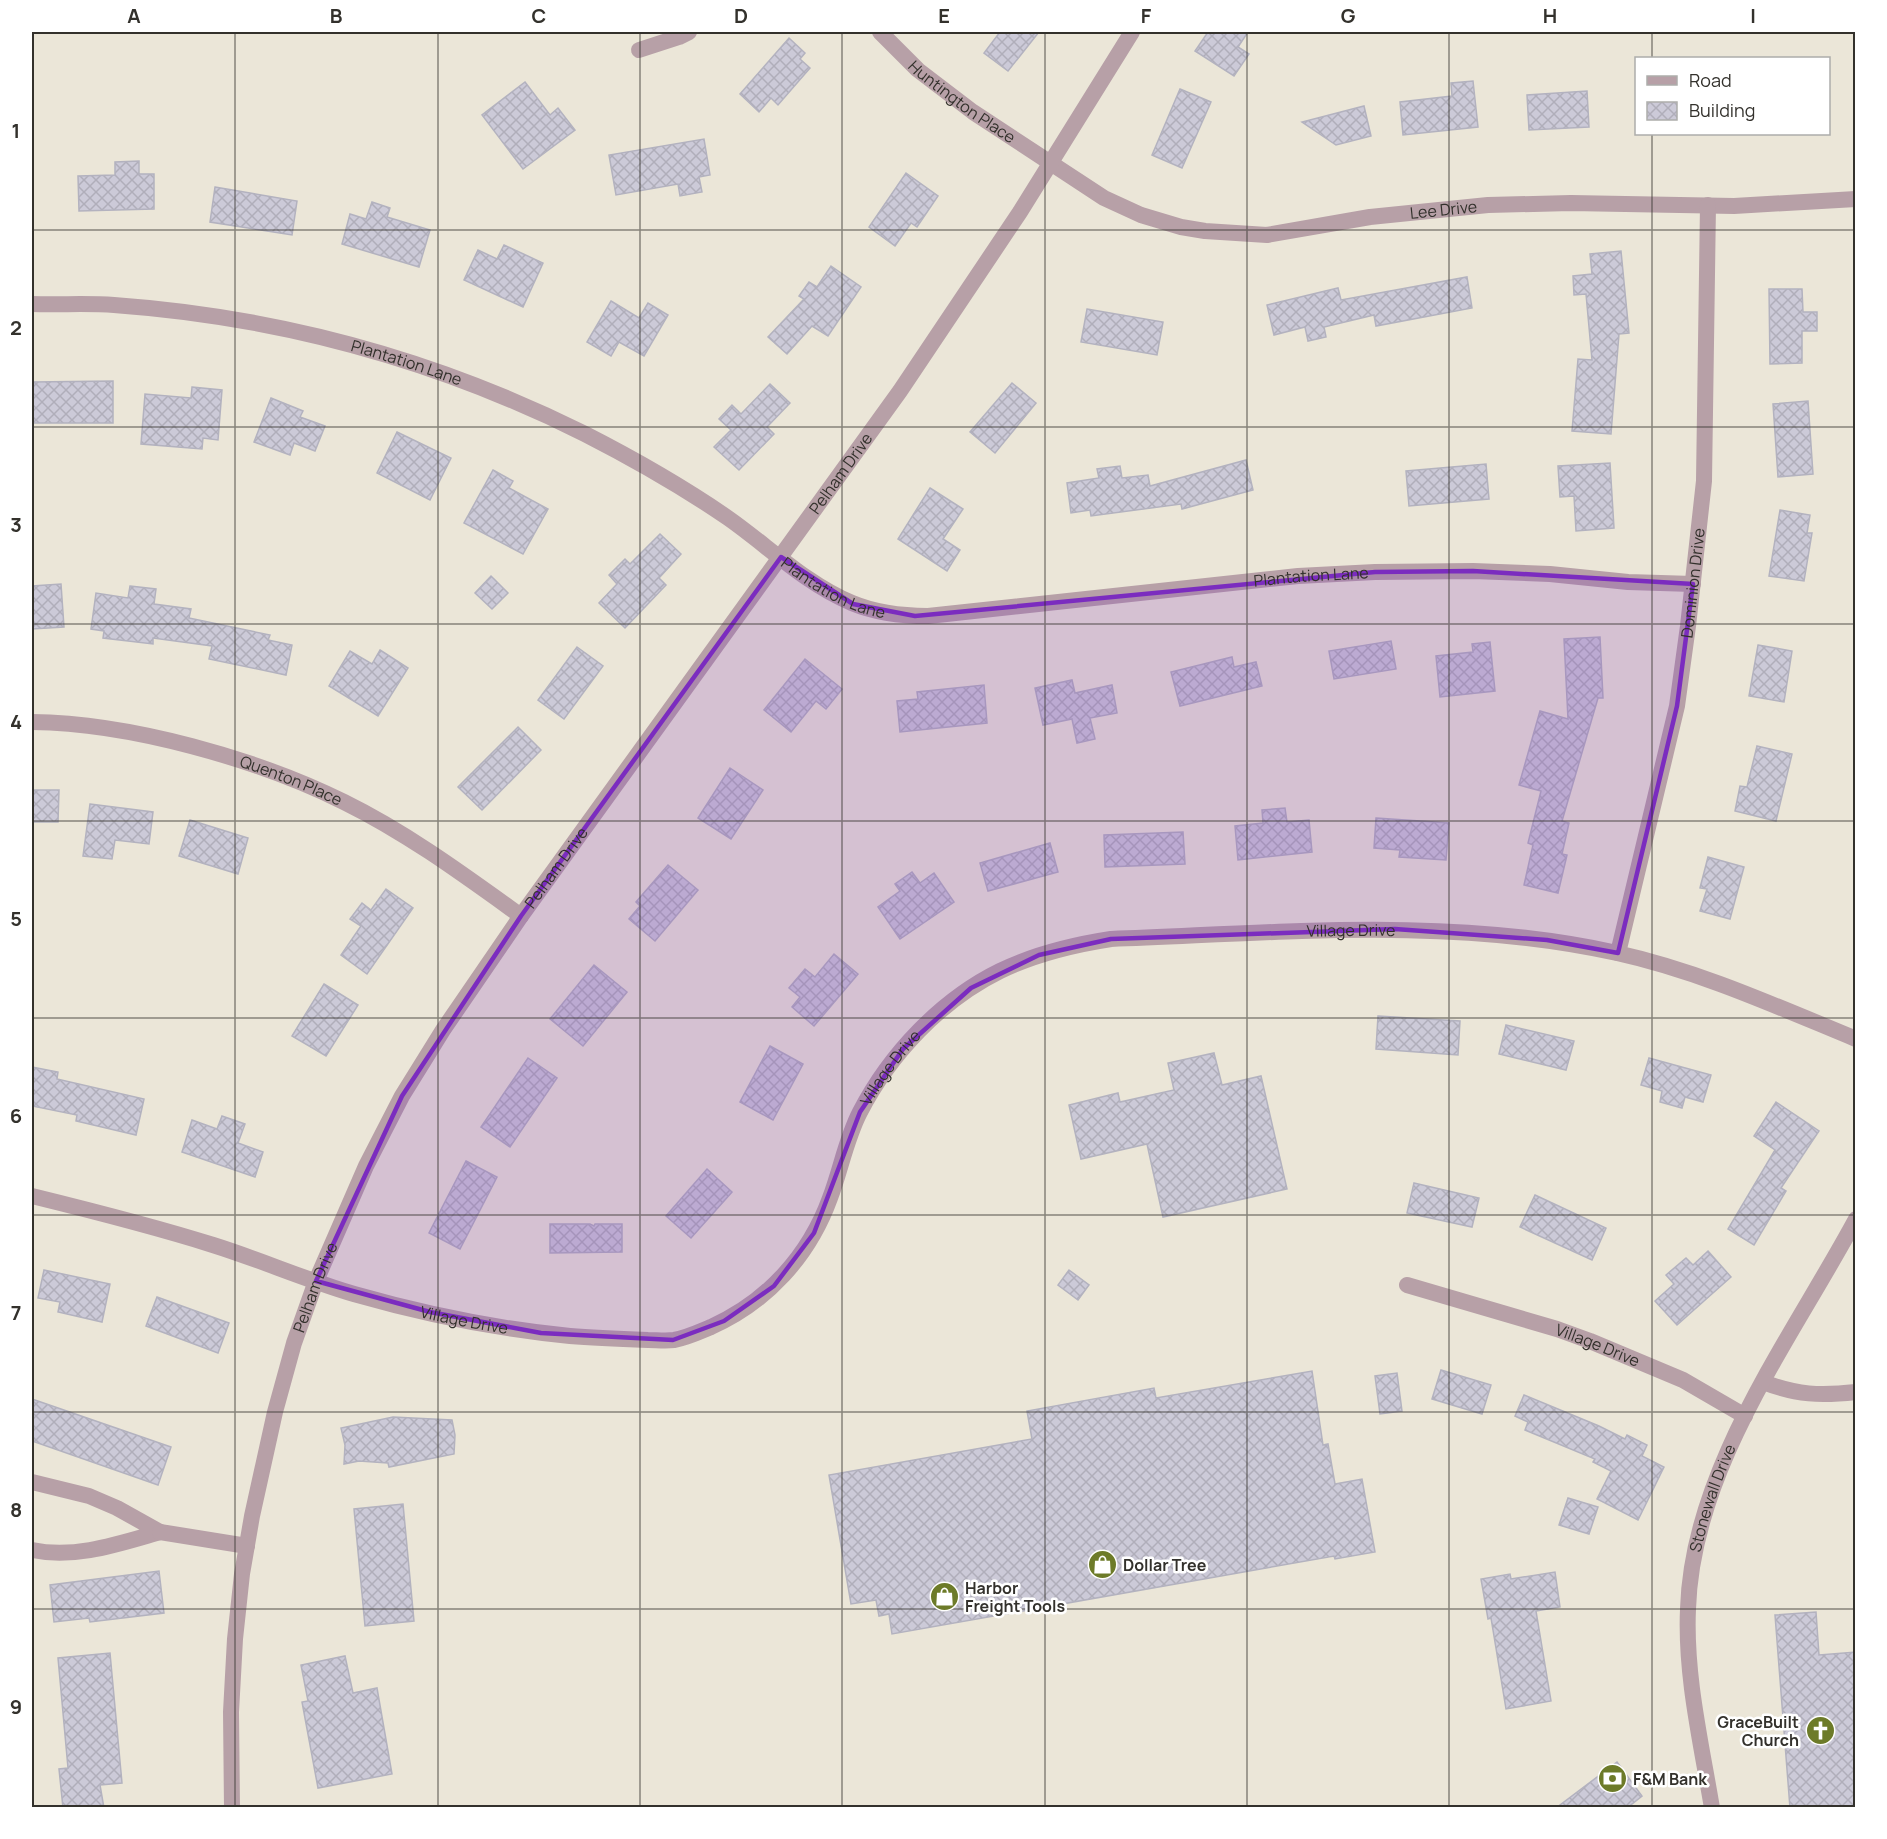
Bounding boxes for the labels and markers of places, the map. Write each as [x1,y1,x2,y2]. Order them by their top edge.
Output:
shop icon: Dollar Tree [1086,1549,1118,1581]
place label: Dollar Tree [1123,1554,1207,1576]
place label: Harbor Freight Tools [965,1577,1065,1617]
shop icon: Harbor Freight Tools [928,1581,960,1613]
place label: GraceBuilt Church [1717,1711,1799,1751]
church icon: GraceBuilt Church [1804,1715,1836,1747]
bank icon: F&M Bank [1596,1763,1628,1795]
place label: F&M Bank [1633,1768,1707,1790]

